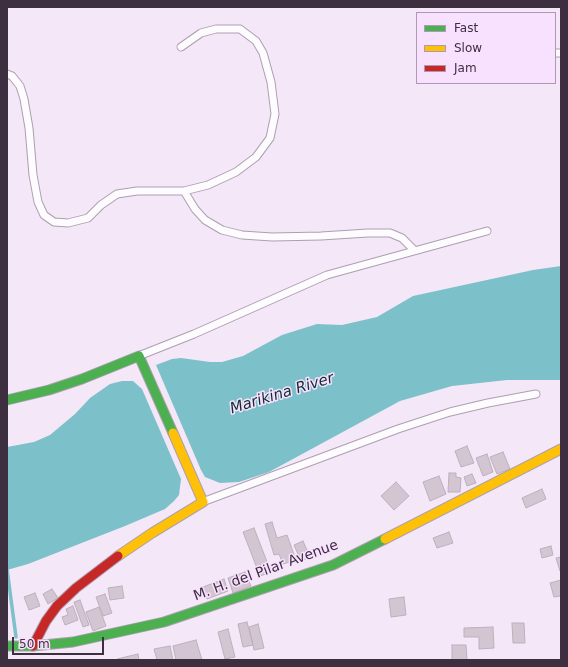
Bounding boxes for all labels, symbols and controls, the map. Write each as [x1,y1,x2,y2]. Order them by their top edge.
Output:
legend [416,12,556,84]
text: Fast [454,21,478,35]
text: Slow [454,41,482,55]
text: Jam [454,61,477,75]
water label: Marikina River [228,370,336,418]
street label: M. H. del Pilar Avenue [191,537,341,605]
scale bar [14,629,106,655]
text: 50 m [19,637,50,651]

